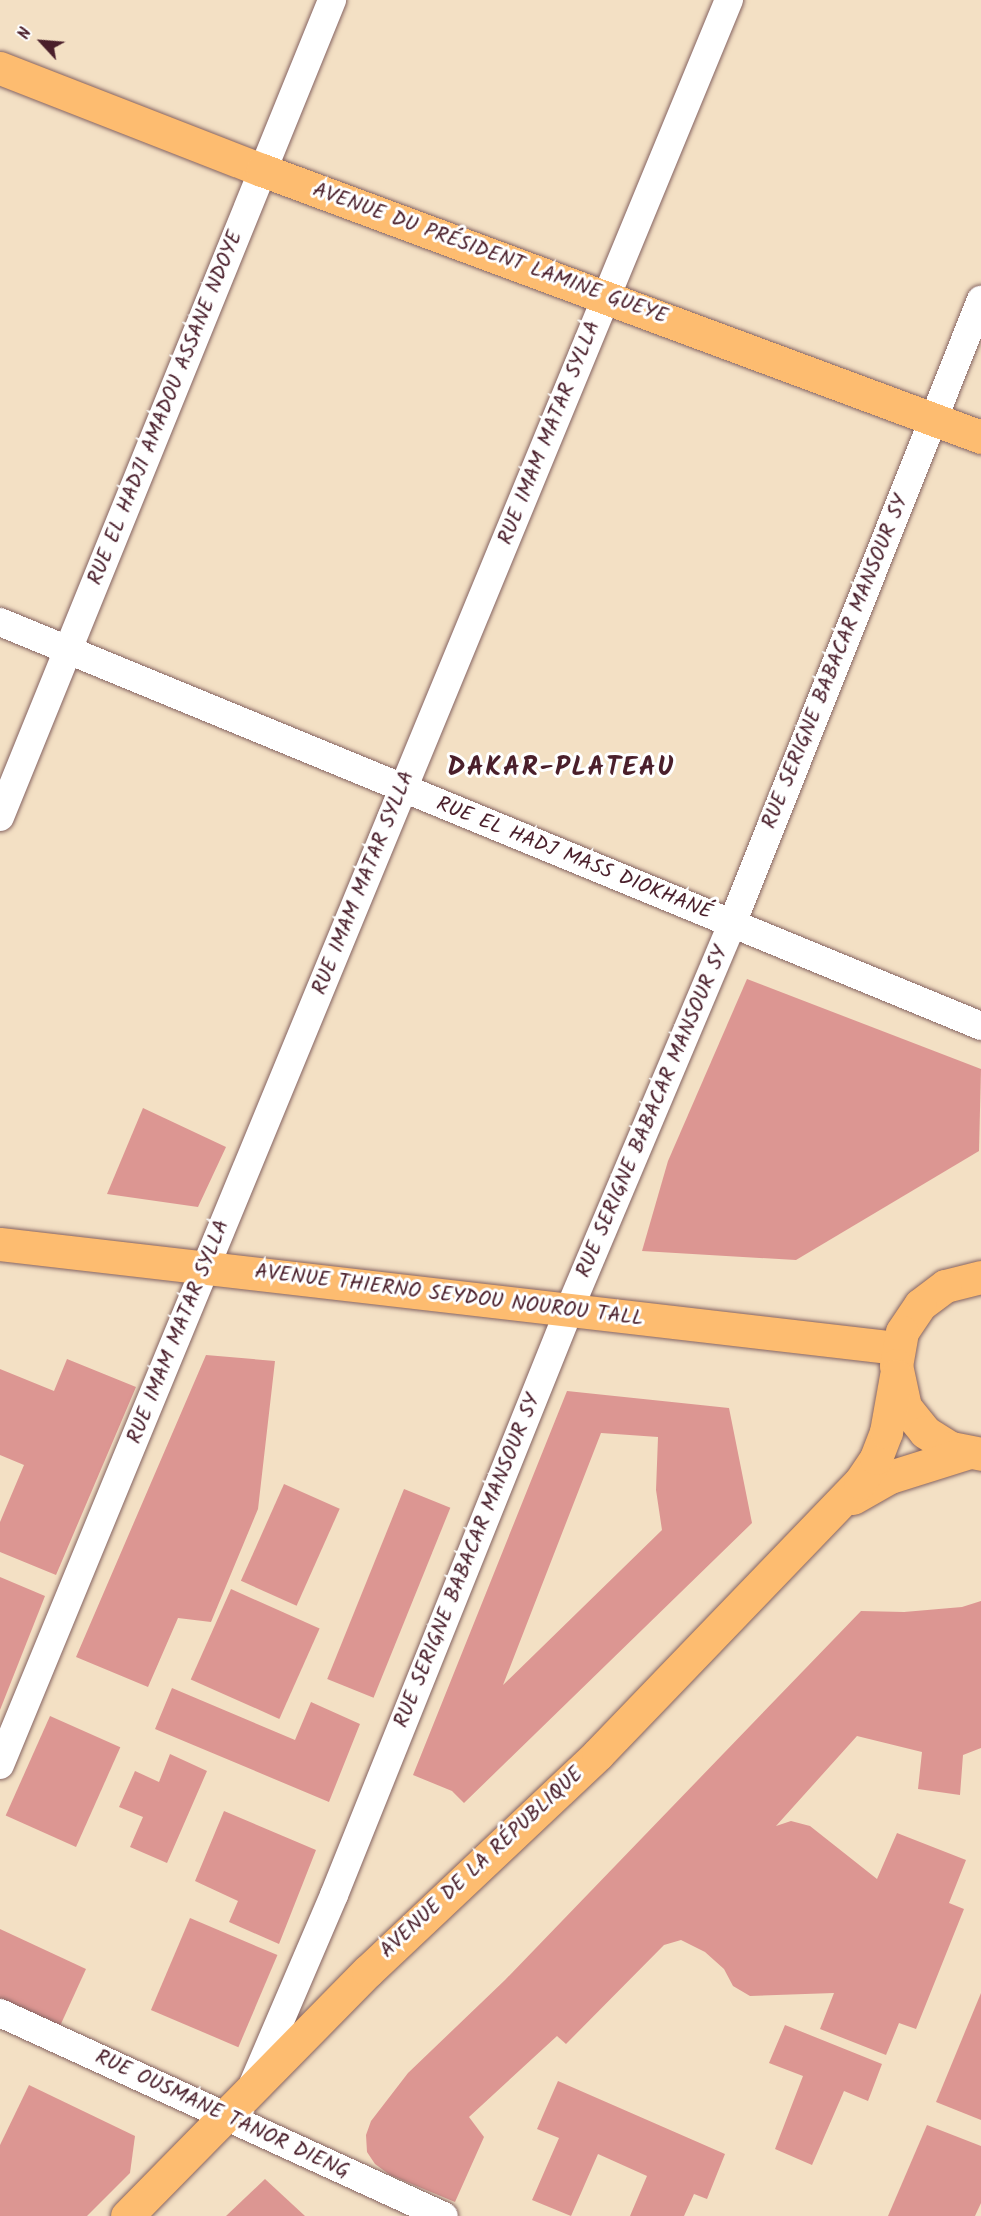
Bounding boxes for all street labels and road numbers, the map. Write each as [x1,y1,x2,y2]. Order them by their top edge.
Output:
street label: AVENUE DU PRÉSIDENT LAMINE GUEYE [309,178,671,330]
street label: RUE EL HADJI AMADOU ASSANE NDOYE [83,227,249,589]
street label: RUE IMAM MATAR SYLLA [493,317,607,549]
street label: RUE SERIGNE BABACAR MANSOUR SY [757,491,915,833]
street label: RUE IMAM MATAR SYLLA [307,767,421,999]
street label: RUE EL HADJ MASS DIOKHANÉ [432,792,716,926]
street label: RUE SERIGNE BABACAR MANSOUR SY [571,942,735,1282]
street label: RUE IMAM MATAR SYLLA [122,1216,236,1448]
street label: AVENUE THIERNO SEYDOU NOUROU TALL [253,1260,645,1332]
street label: RUE SERIGNE BABACAR MANSOUR SY [389,1390,547,1732]
street label: AVENUE DE LA RÉPUBLIQUE [375,1762,589,1964]
street label: RUE OUSMANE TANOR DIENG [91,2045,353,2185]

